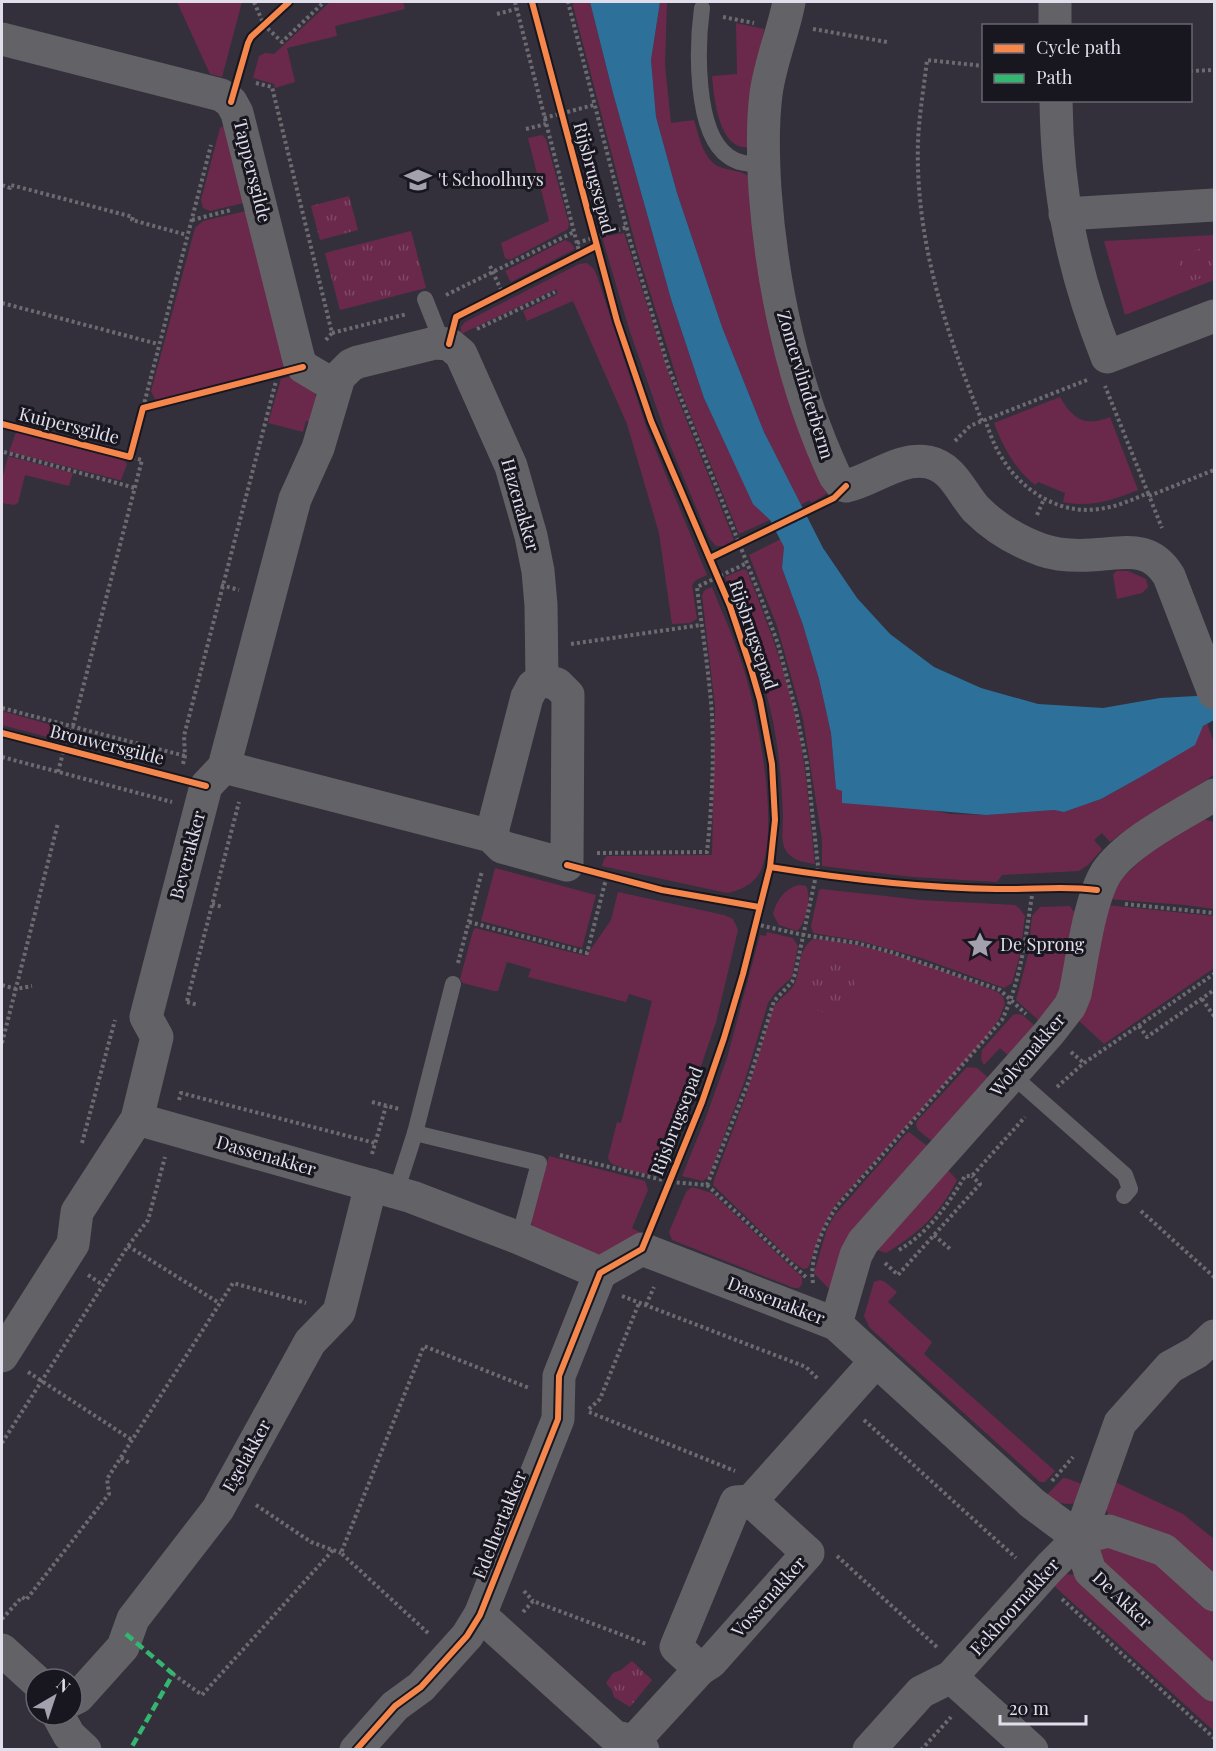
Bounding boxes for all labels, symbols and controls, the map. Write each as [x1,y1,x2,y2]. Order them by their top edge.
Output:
legend [982,24,1192,102]
text: Cycle path [1036,35,1121,59]
text: Path [1036,65,1073,89]
street label: Tappersgilde [229,117,277,225]
street label: Rijsbrugsepad [569,119,622,237]
school or university icon: 't Schoolhuys [403,165,433,195]
place label: 't Schoolhuys [438,167,544,191]
street label: Zomervlinderberm [772,308,840,462]
street label: Kuipersgilde [17,401,122,449]
street label: Hazenakker [496,455,546,554]
street label: Rijsbrugsepad [724,576,784,693]
street label: Brouwersgilde [47,718,167,770]
street label: Beverakker [164,808,210,902]
place icon: De Sprong [965,930,995,960]
place label: De Sprong [1000,932,1085,956]
street label: Wolvenakker [984,1008,1070,1102]
street label: Rijsbrugsepad [644,1062,708,1179]
street label: Dassenakker [214,1129,319,1181]
street label: Dassenakker [724,1270,829,1330]
street label: Egelakker [216,1415,276,1496]
street label: Edelhertakker [466,1467,532,1582]
street label: Vossenakker [725,1551,811,1643]
street label: Eekhoornakker [964,1552,1064,1660]
street label: De Akker [1088,1566,1158,1633]
north arrow [24,1667,84,1727]
text: N [53,1673,75,1697]
scale bar [1000,1688,1086,1726]
text: 20 m [1009,1696,1049,1720]

